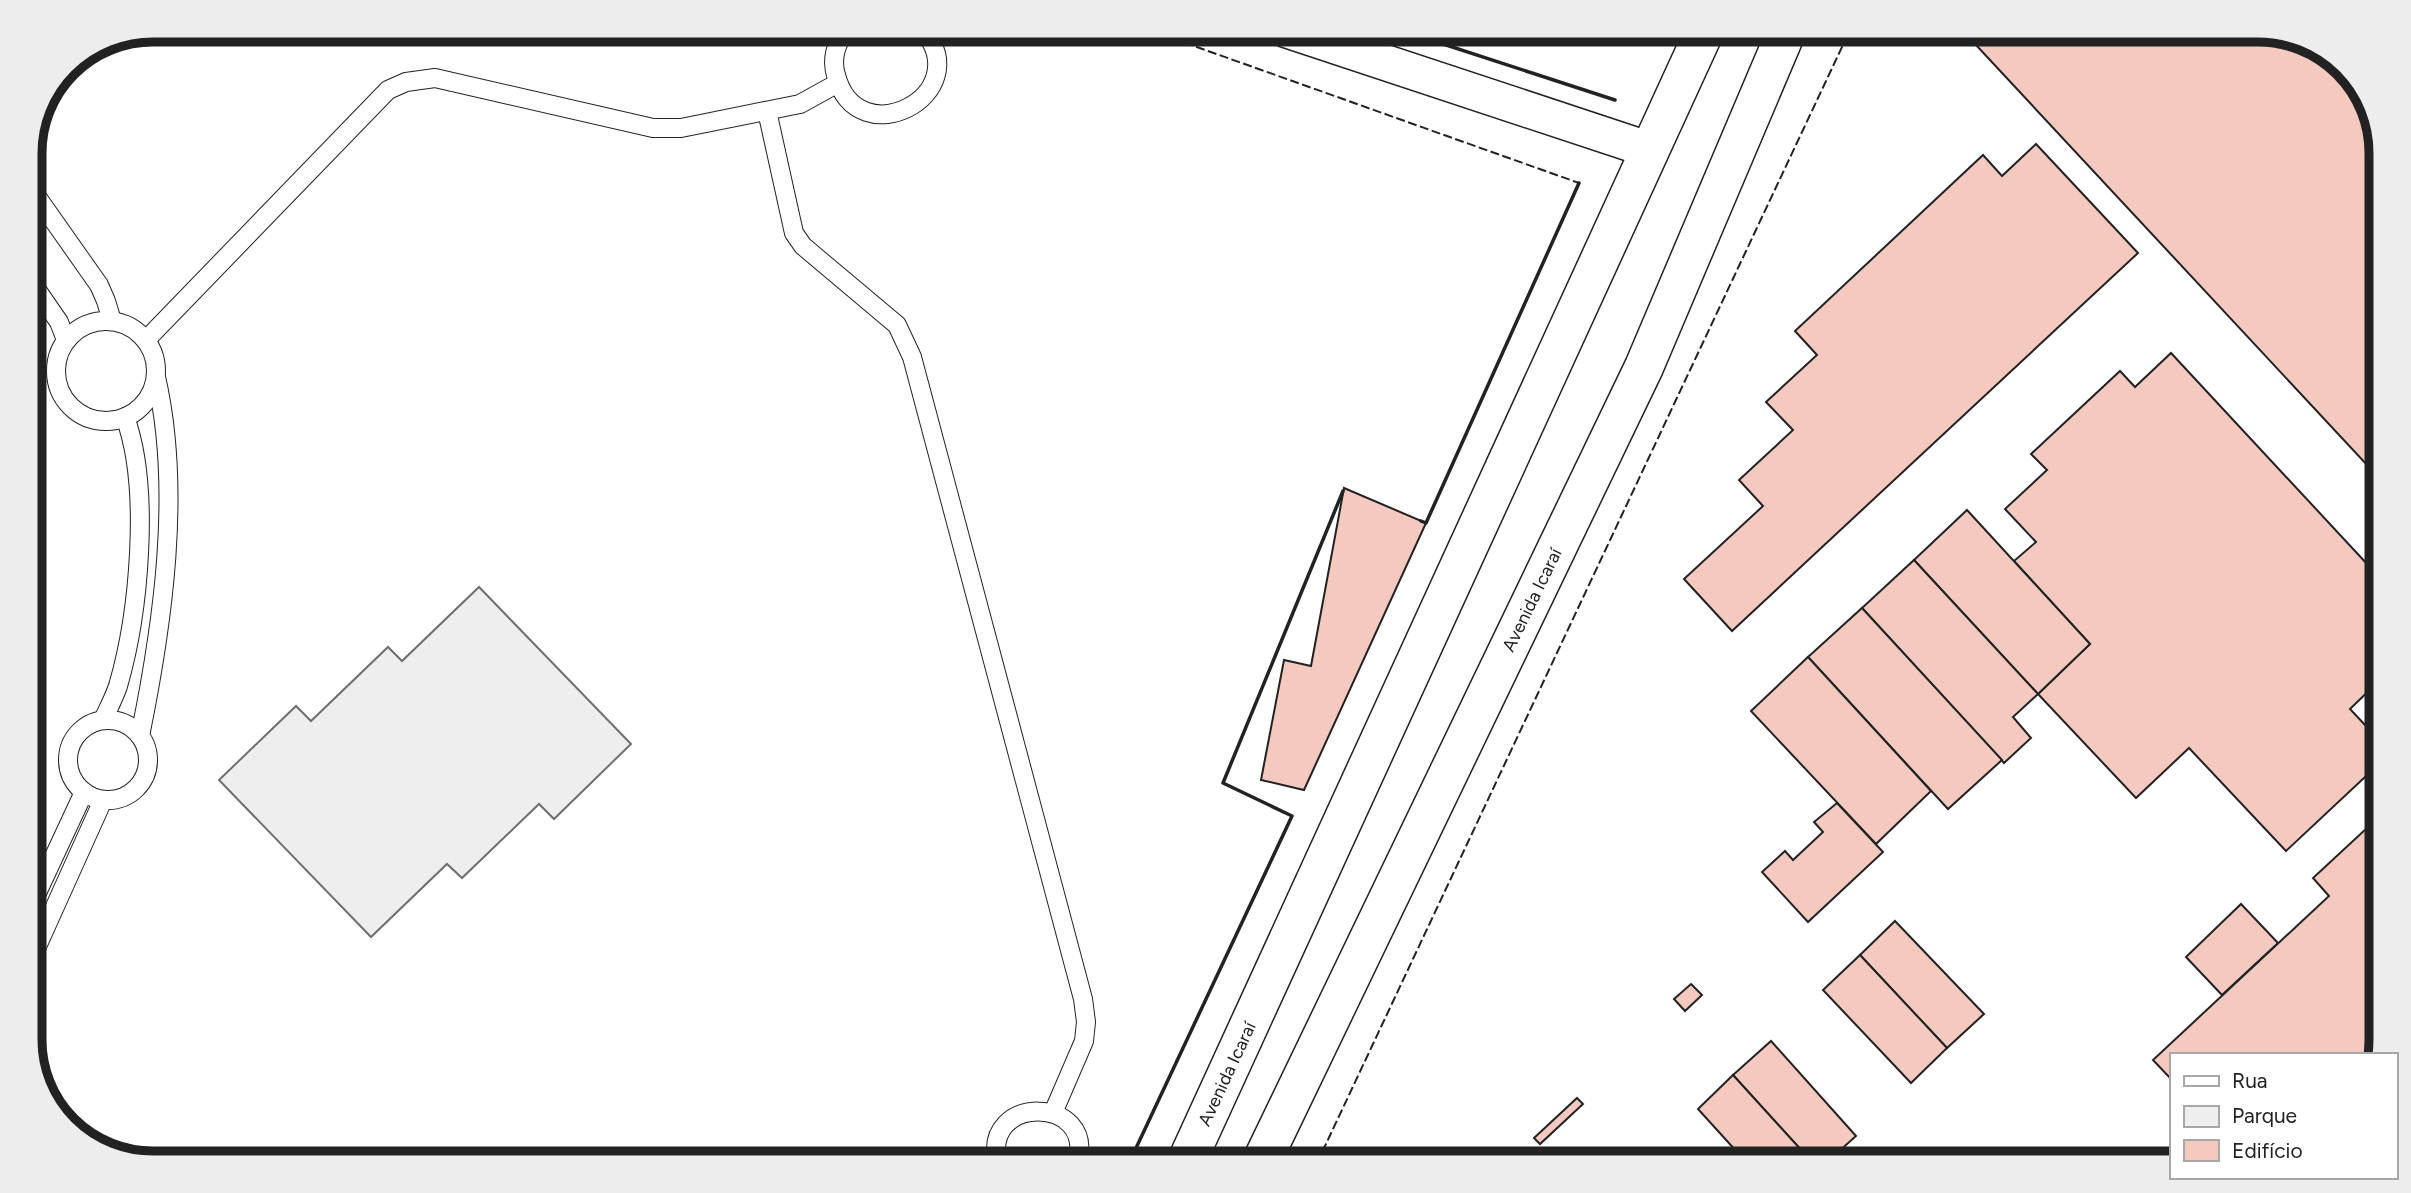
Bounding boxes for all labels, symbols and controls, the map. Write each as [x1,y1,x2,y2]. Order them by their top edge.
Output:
street label: Avenida Icaraí [1497,544,1567,655]
street label: Avenida Icaraí [1193,1018,1261,1130]
legend [2170,1053,2397,1179]
text: Rua [2232,1068,2268,1093]
text: Parque [2232,1103,2297,1128]
text: Edifício [2232,1138,2303,1163]

